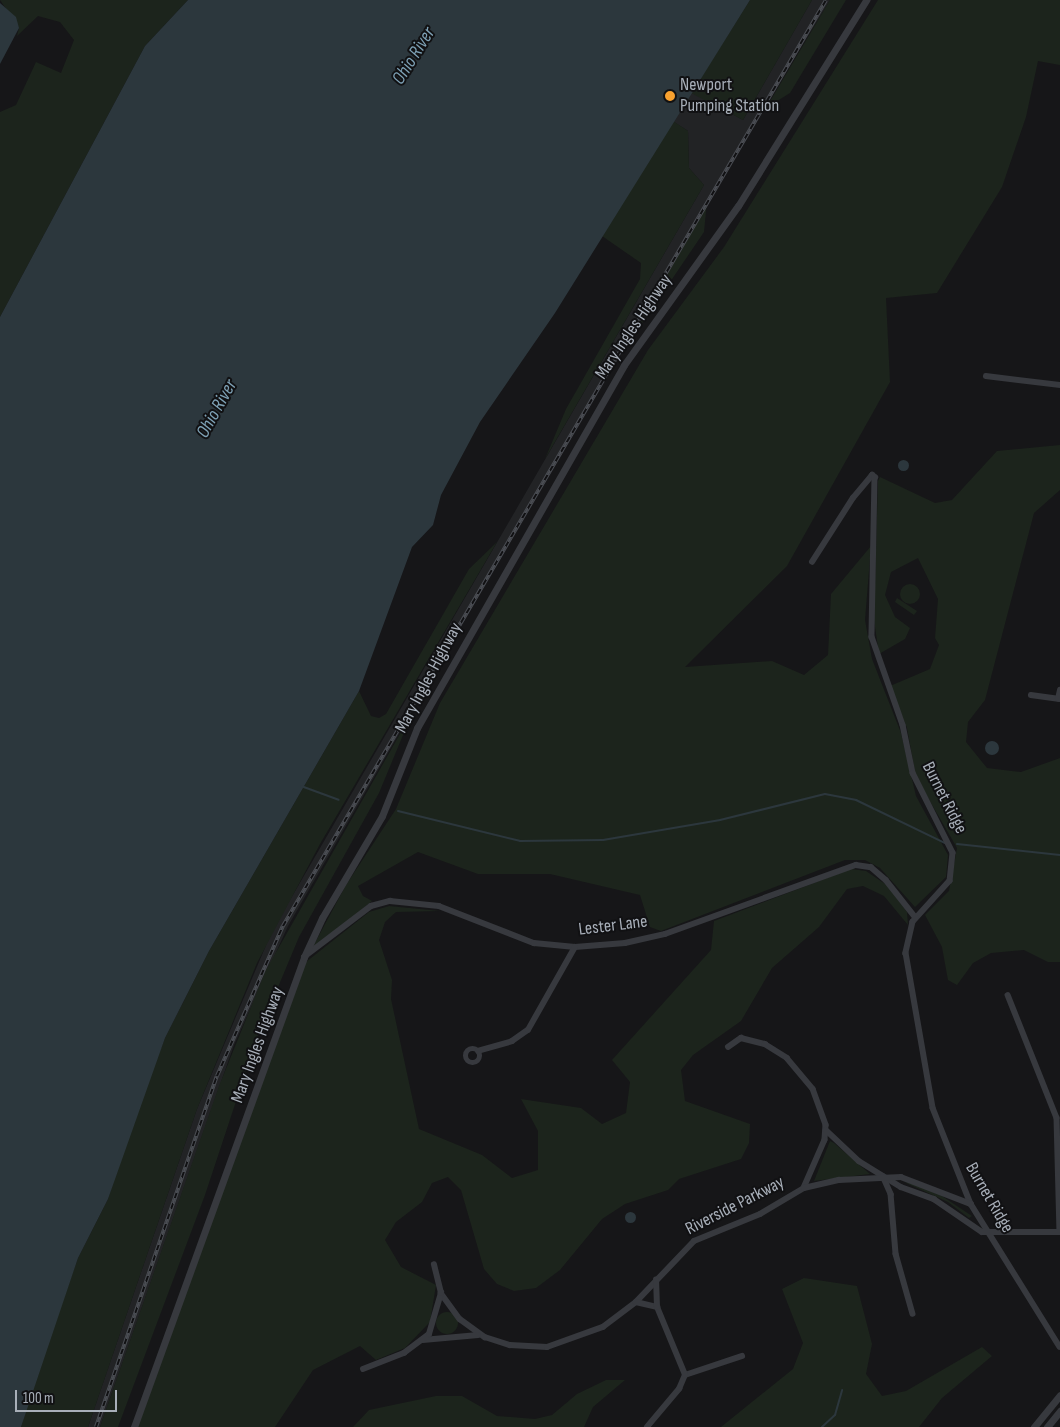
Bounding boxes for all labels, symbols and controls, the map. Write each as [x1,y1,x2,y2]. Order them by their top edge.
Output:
water label: Ohio River [388,23,440,89]
place label: Newport Pumping Station [680,75,779,118]
marker: Newport Pumping Station [664,90,676,102]
street label: Mary Ingles Highway [591,270,677,384]
water label: Ohio River [192,376,242,442]
street label: Mary Ingles Highway [391,619,467,737]
street label: Burnet Ridge [917,759,971,837]
street label: Lester Lane [577,911,649,941]
street label: Mary Ingles Highway [227,984,289,1106]
street label: Burnet Ridge [960,1159,1018,1237]
street label: Riverside Parkway [682,1172,788,1240]
scale bar [18,1380,120,1412]
text: 100 m [23,1389,54,1408]

